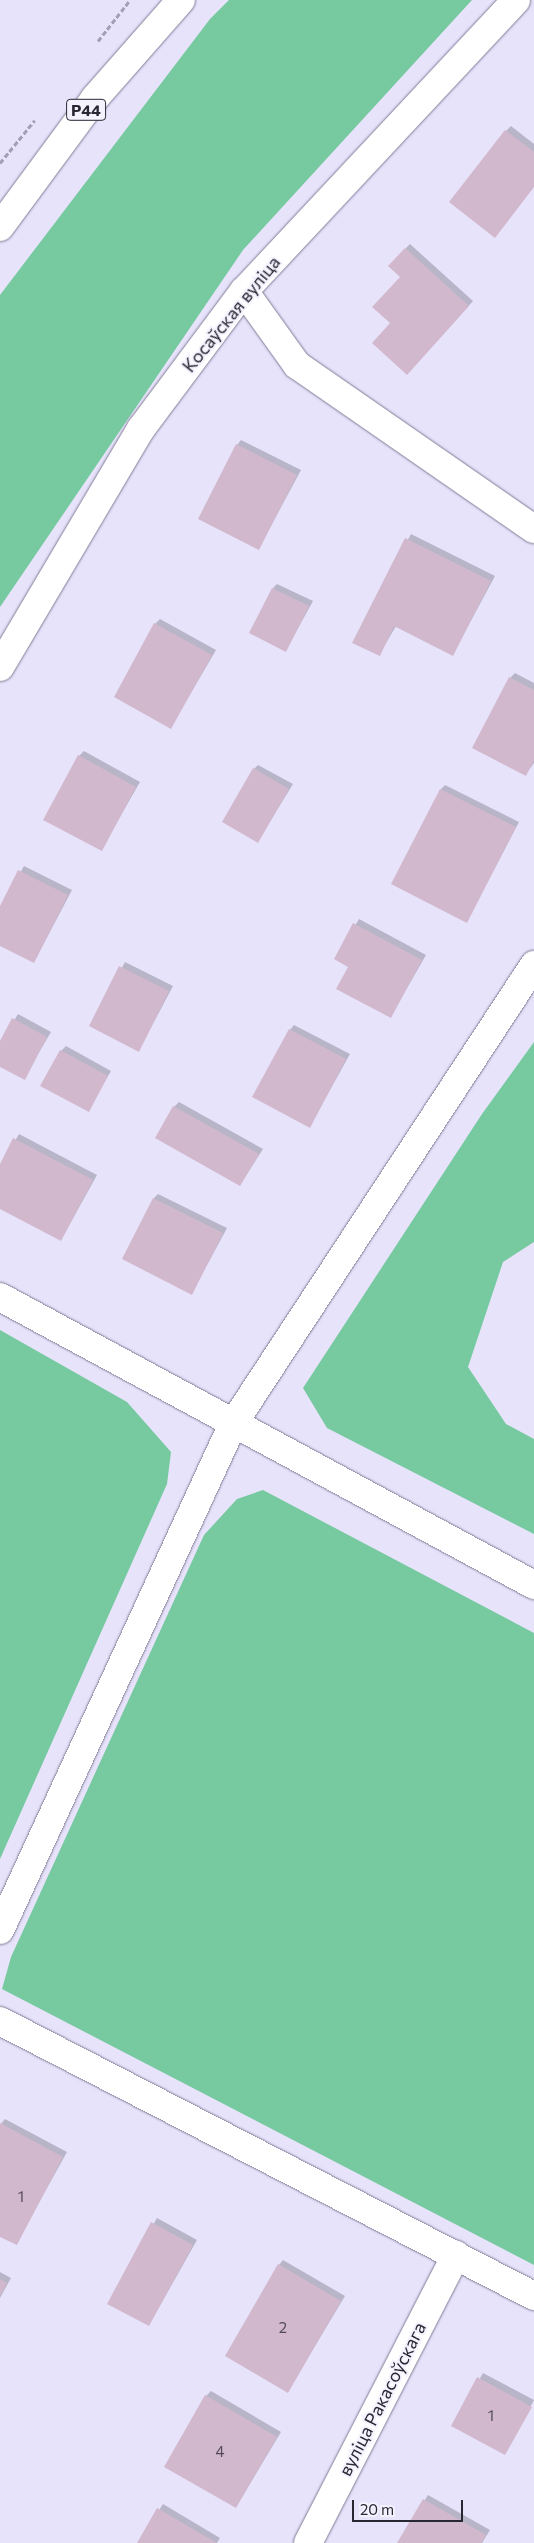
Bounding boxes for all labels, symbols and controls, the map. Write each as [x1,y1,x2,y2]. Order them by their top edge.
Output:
road number: Р44 [66,96,106,124]
street label: Косаўская вуліца [178,252,284,376]
house number: 1 [18,2188,24,2206]
house number: 2 [279,2319,287,2337]
street label: вуліца Ракасоўскага [334,2319,430,2479]
house number: 1 [488,2407,494,2425]
house number: 4 [216,2443,224,2461]
scale bar [354,2490,465,2522]
text: 20 m [360,2500,394,2518]

